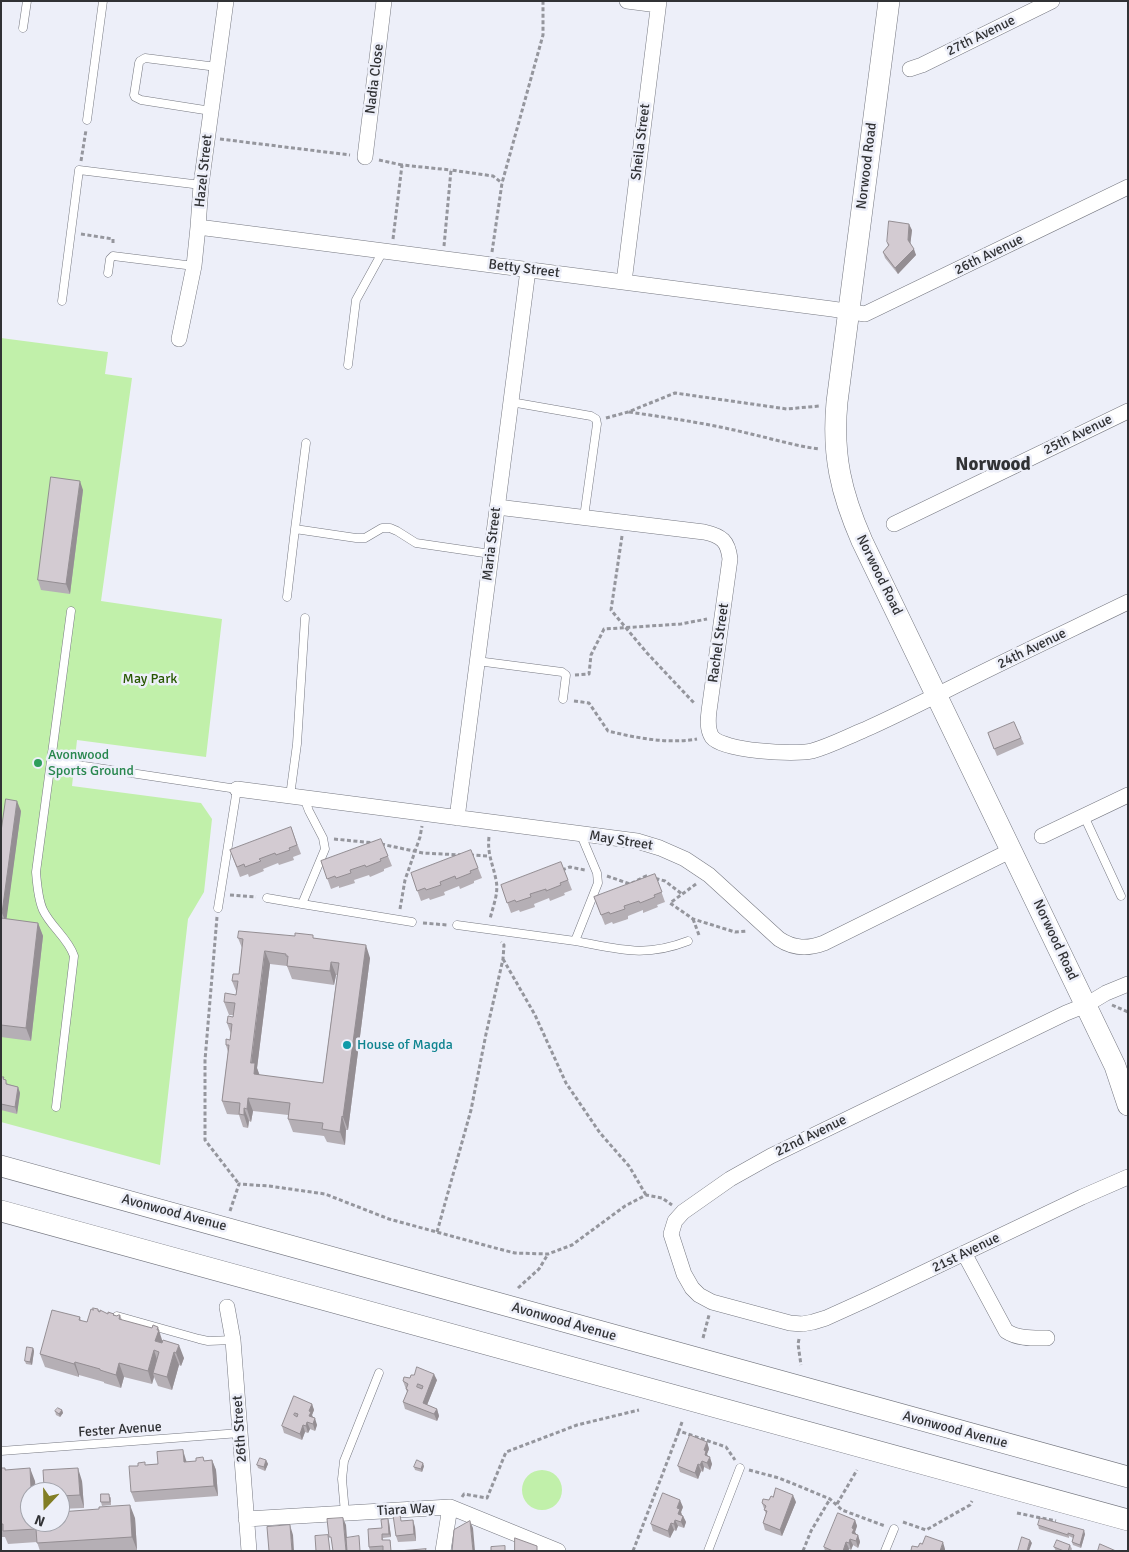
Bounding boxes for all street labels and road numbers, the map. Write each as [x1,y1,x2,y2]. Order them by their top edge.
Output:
street label: 27th Avenue [944,12,1018,60]
street label: Nadia Close [362,43,388,115]
street label: Sheila Street [628,103,654,181]
street label: Norwood Road [853,122,881,210]
street label: Hazel Street [192,134,216,208]
street label: 26th Avenue [952,231,1026,279]
street label: Betty Street [488,256,560,282]
street label: 25th Avenue [1041,411,1115,459]
street label: Maria Street [479,506,505,582]
street label: Norwood Road [852,532,906,618]
street label: Rachel Street [705,602,733,684]
street label: 24th Avenue [995,625,1069,673]
street label: May Street [588,828,654,854]
street label: Norwood Road [1029,897,1081,983]
street label: 22nd Avenue [773,1112,849,1160]
street label: Avonwood Avenue [120,1191,228,1235]
street label: 21st Avenue [930,1229,1002,1277]
street label: Avonwood Avenue [510,1299,618,1345]
street label: 26th Street [229,1395,251,1463]
street label: Avonwood Avenue [901,1408,1009,1452]
street label: Fester Avenue [78,1419,162,1441]
street label: Tiara Way [377,1500,435,1520]

